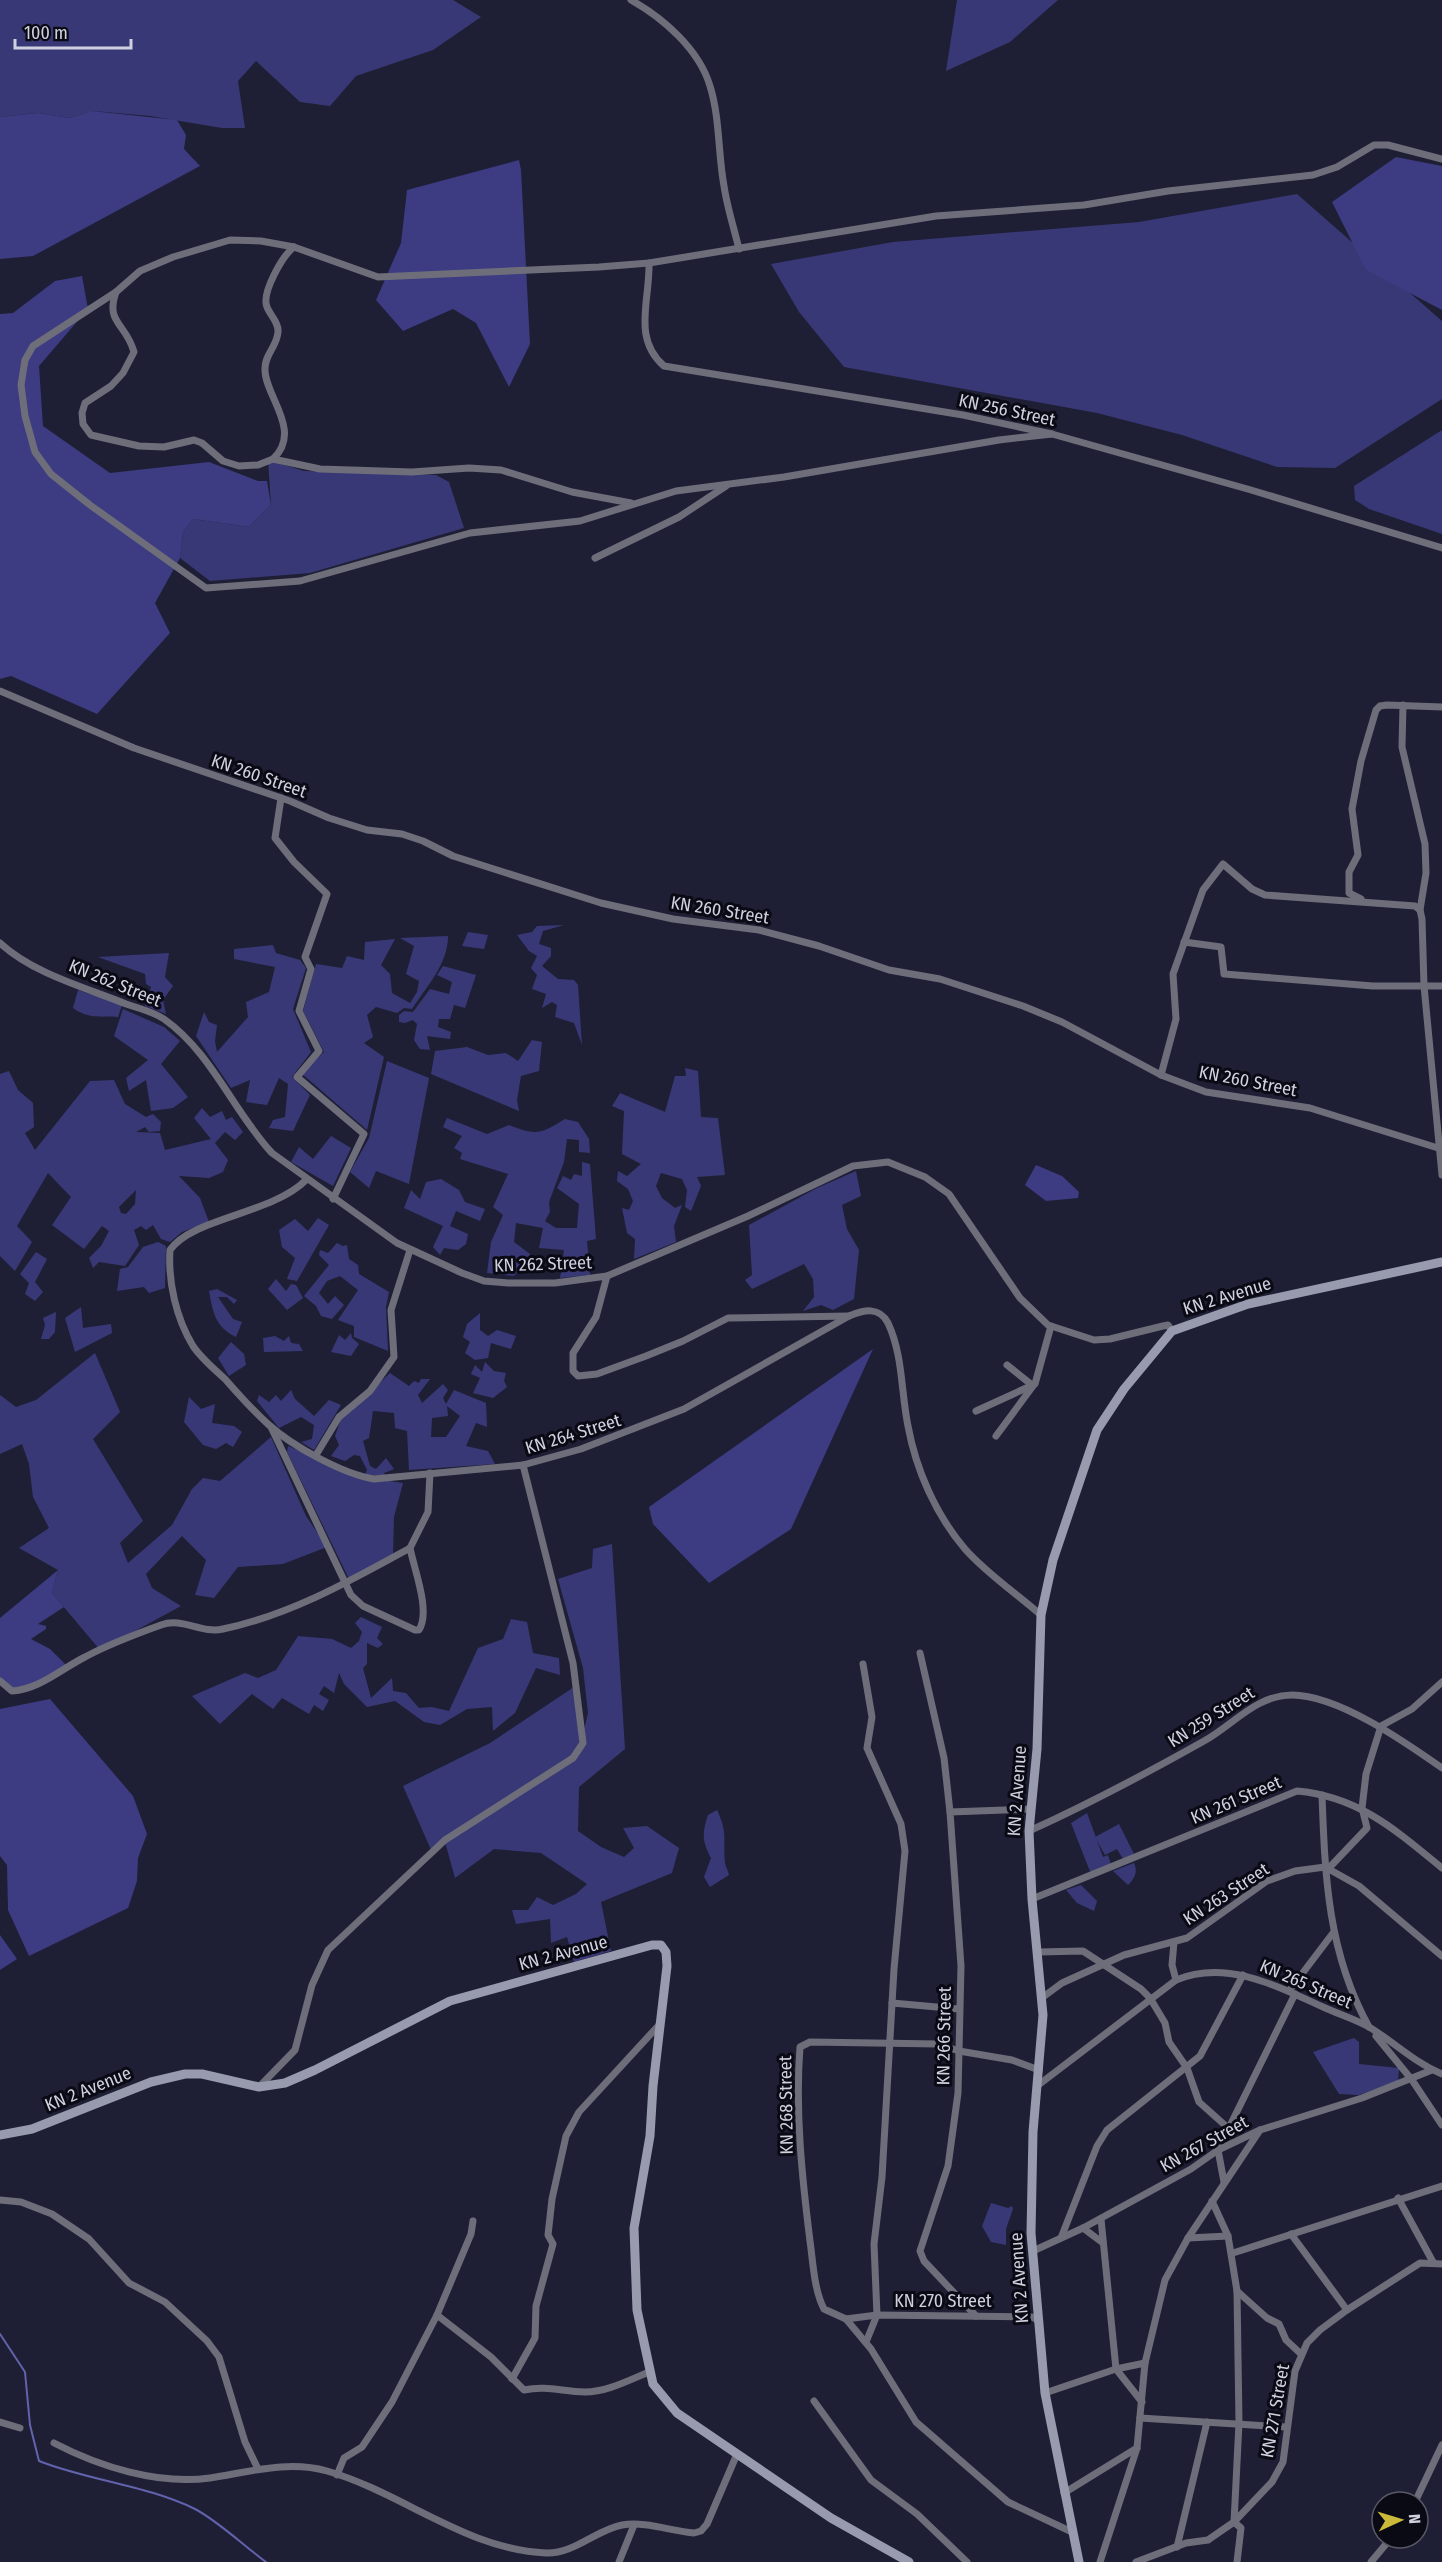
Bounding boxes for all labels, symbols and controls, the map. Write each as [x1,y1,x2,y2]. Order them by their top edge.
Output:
scale bar [15,12,130,50]
text: 100 m [24,22,68,44]
street label: KN 256 Street [957,389,1057,431]
street label: KN 260 Street [208,749,310,803]
street label: KN 260 Street [669,891,771,929]
street label: KN 262 Street [66,954,165,1012]
street label: KN 260 Street [1197,1061,1299,1101]
street label: KN 262 Street [494,1251,592,1277]
street label: KN 2 Avenue [1180,1272,1274,1320]
street label: KN 264 Street [523,1409,624,1459]
street label: KN 259 Street [1164,1682,1258,1752]
street label: KN 2 Avenue [1003,1745,1031,1837]
street label: KN 261 Street [1187,1771,1285,1829]
street label: KN 263 Street [1179,1858,1273,1930]
street label: KN 2 Avenue [516,1931,610,1975]
street label: KN 265 Street [1256,1955,1356,2013]
street label: KN 266 Street [932,1986,956,2086]
street label: KN 268 Street [774,2055,798,2155]
street label: KN 2 Avenue [42,2062,134,2116]
street label: KN 267 Street [1156,2111,1252,2177]
street label: KN 2 Avenue [1005,2232,1033,2324]
street label: KN 270 Street [894,2290,992,2312]
street label: KN 271 Street [1256,2362,1294,2460]
north arrow [1370,2490,1430,2550]
text: N [1405,2514,1424,2524]

